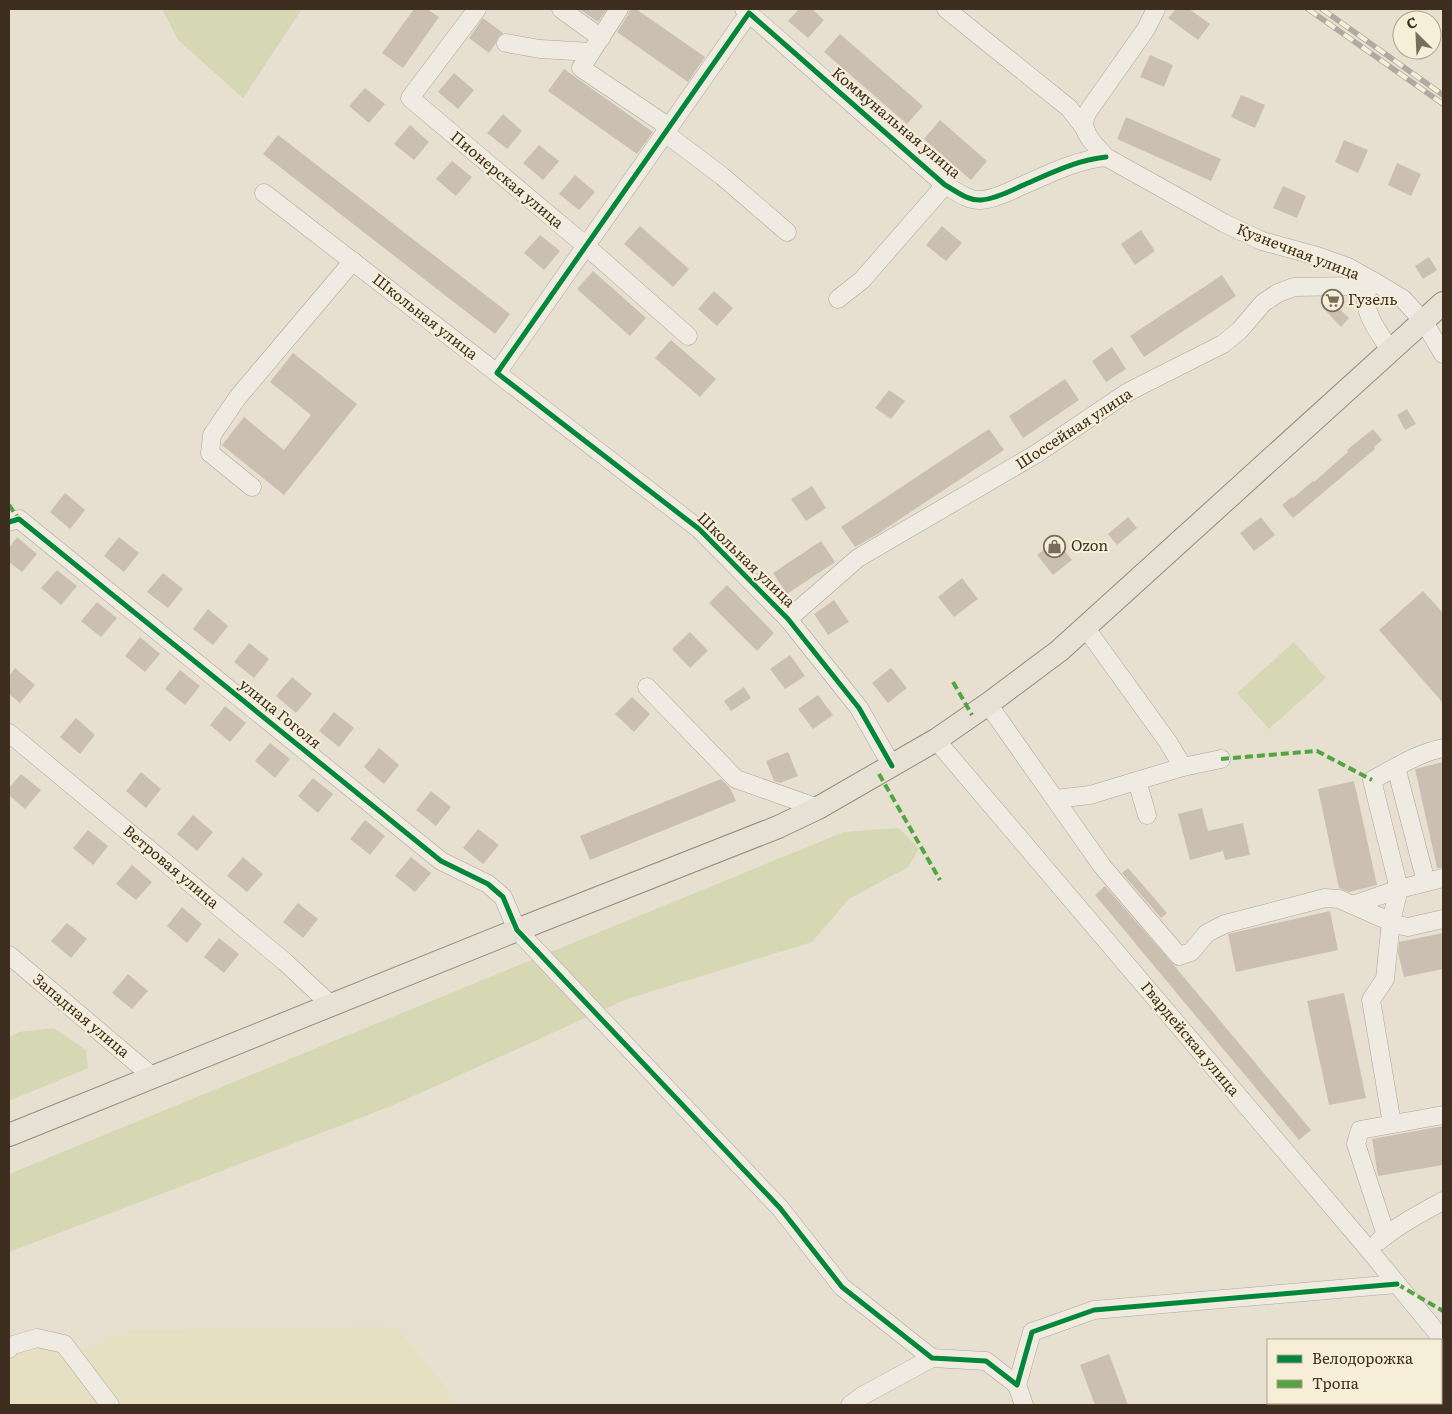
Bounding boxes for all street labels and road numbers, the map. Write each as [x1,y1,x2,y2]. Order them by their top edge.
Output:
street label: Коммунальная улица [827,61,967,184]
street label: Пионерская улица [446,125,570,234]
street label: Кузнечная улица [1234,217,1364,285]
street label: Школьная улица [368,267,484,365]
street label: Шоссейная улица [1010,381,1137,474]
street label: Школьная улица [693,506,802,613]
street label: улица Гоголя [235,672,327,753]
street label: Ветровая улица [119,819,226,913]
street label: Западная улица [28,967,136,1063]
street label: Гвардейская улица [1136,976,1247,1101]

